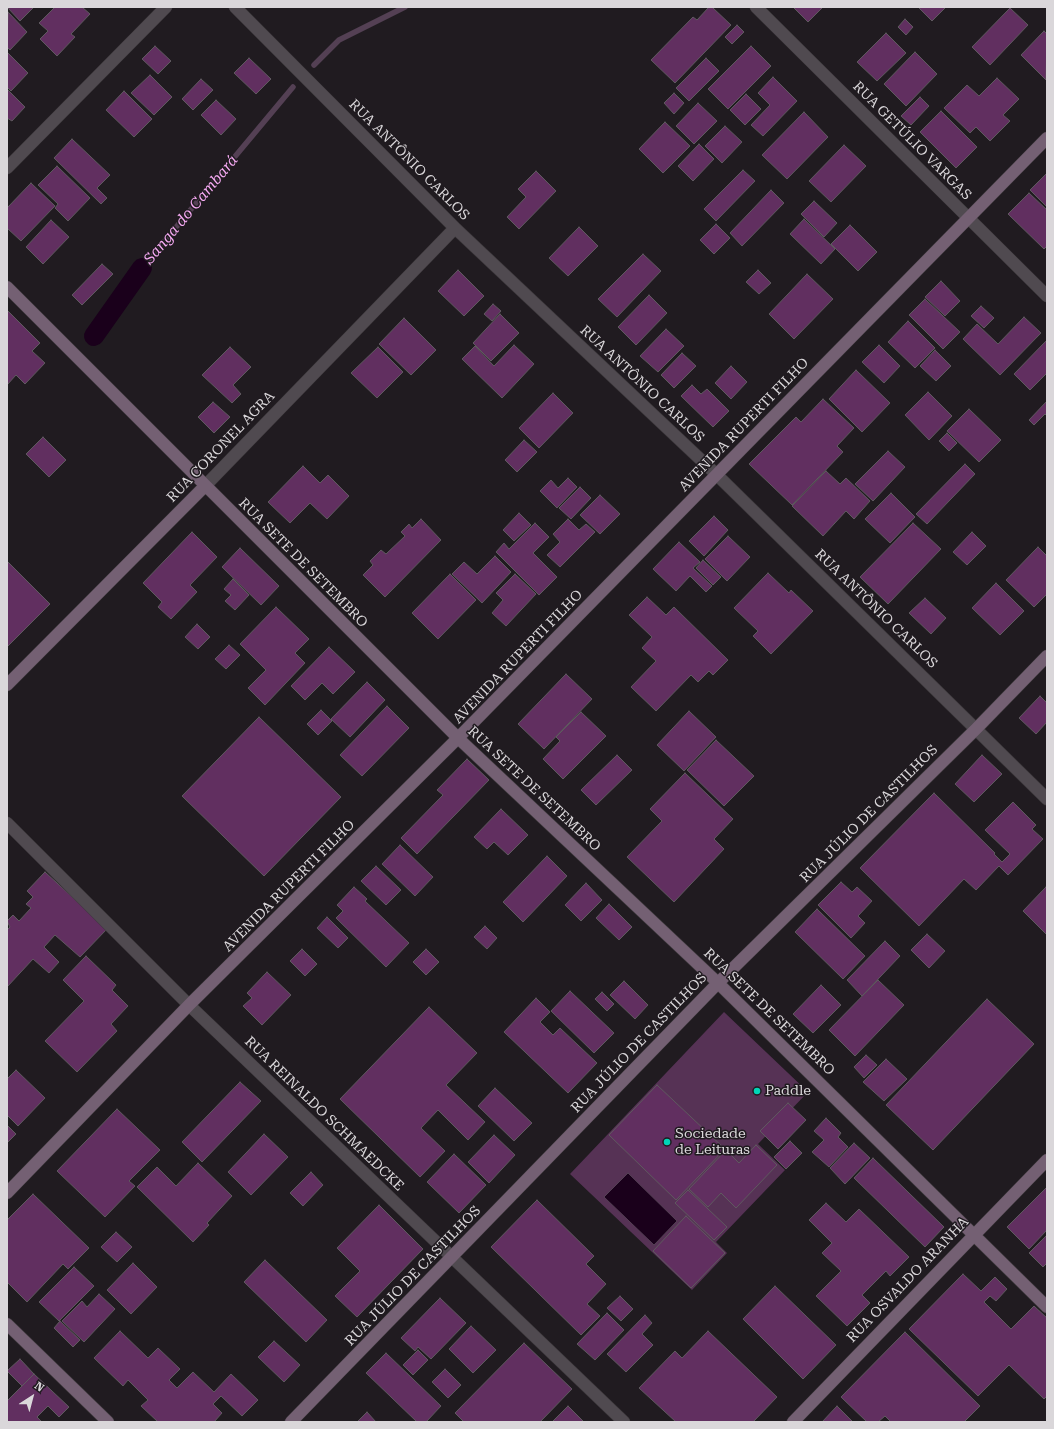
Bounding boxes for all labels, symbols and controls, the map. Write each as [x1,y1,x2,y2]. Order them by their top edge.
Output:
street label: RUA GETÚLIO VARGAS [849,78,975,204]
street label: RUA ANTÔNIO CARLOS [345,96,473,224]
water label: Sanga do Cambará [140,152,242,268]
street label: RUA ANTÔNIO CARLOS [576,322,708,446]
street label: AVENIDA RUPERTI FILHO [676,355,812,495]
street label: RUA CORONEL AGRA [164,388,278,506]
street label: RUA SETE DE SETEMBRO [235,495,371,631]
street label: RUA ANTÔNIO CARLOS [811,546,941,672]
street label: AVENIDA RUPERTI FILHO [450,587,586,727]
street label: RUA SETE DE SETEMBRO [464,723,604,855]
street label: RUA JÚLIO DE CASTILHOS [797,742,941,886]
street label: AVENIDA RUPERTI FILHO [220,817,358,955]
street label: RUA SETE DE SETEMBRO [700,945,838,1079]
street label: RUA JÚLIO DE CASTILHOS [568,970,710,1116]
street label: RUA REINALDO SCHMAEDCKE [241,1033,407,1195]
place label: Paddle [765,1083,811,1099]
marker: Paddle [752,1086,762,1096]
place label: Sociedade de Leituras [675,1126,750,1158]
marker: Sociedade de Leituras [662,1137,672,1147]
street label: RUA JÚLIO DE CASTILHOS [342,1203,484,1349]
street label: RUA OSVALDO ARANHA [844,1214,972,1346]
north arrow [12,1377,52,1417]
text: N [32,1379,47,1395]

